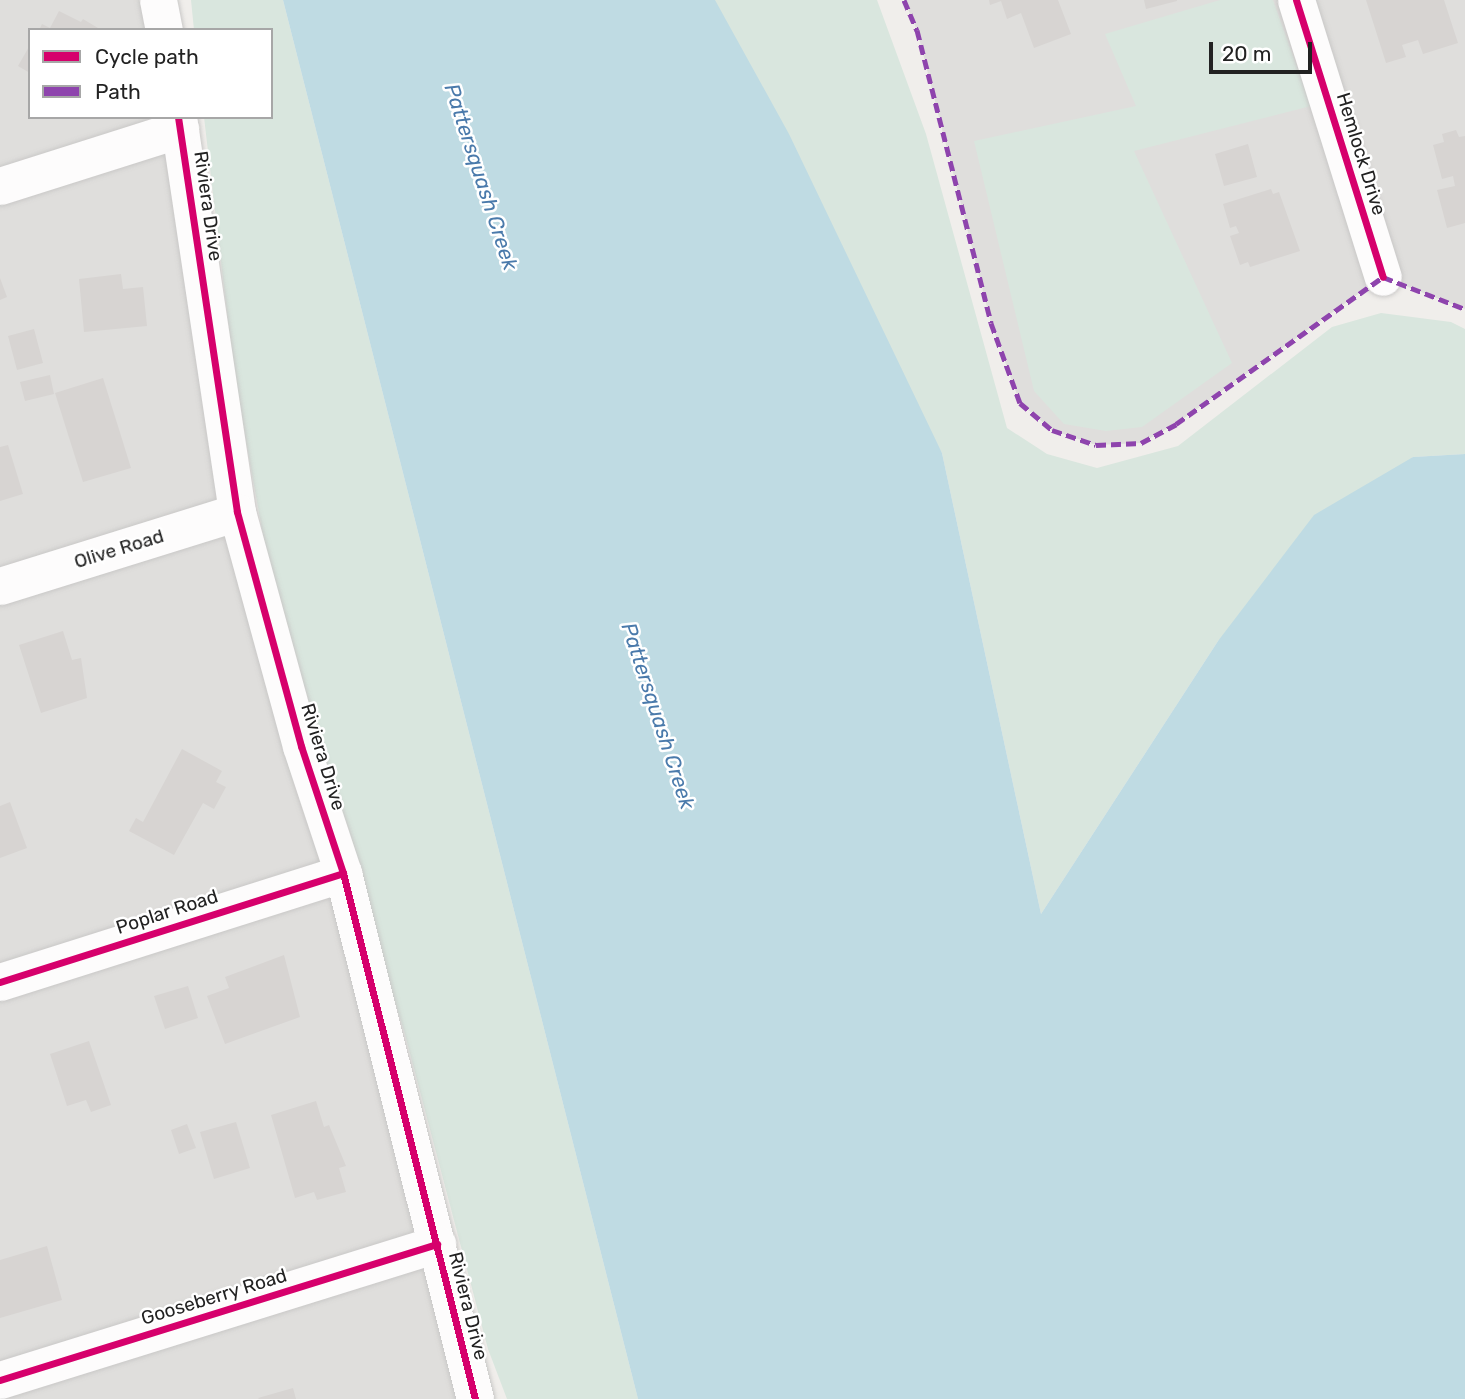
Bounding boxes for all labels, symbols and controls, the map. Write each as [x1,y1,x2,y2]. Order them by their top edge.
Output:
legend [28,28,273,119]
scale bar [1213,28,1316,72]
text: 20 m [1222,41,1271,66]
text: Cycle path [95,44,199,69]
text: Path [95,79,141,104]
water label: Pattersquash Creek [439,81,523,273]
street label: Hemlock Drive [1331,90,1391,218]
street label: Riviera Drive [189,150,227,262]
street label: Olive Road [71,525,167,573]
water label: Pattersquash Creek [616,620,700,812]
street label: Riviera Drive [296,701,350,813]
street label: Poplar Road [113,885,221,939]
street label: Riviera Drive [444,1250,492,1362]
street label: Gooseberry Road [138,1264,290,1330]

